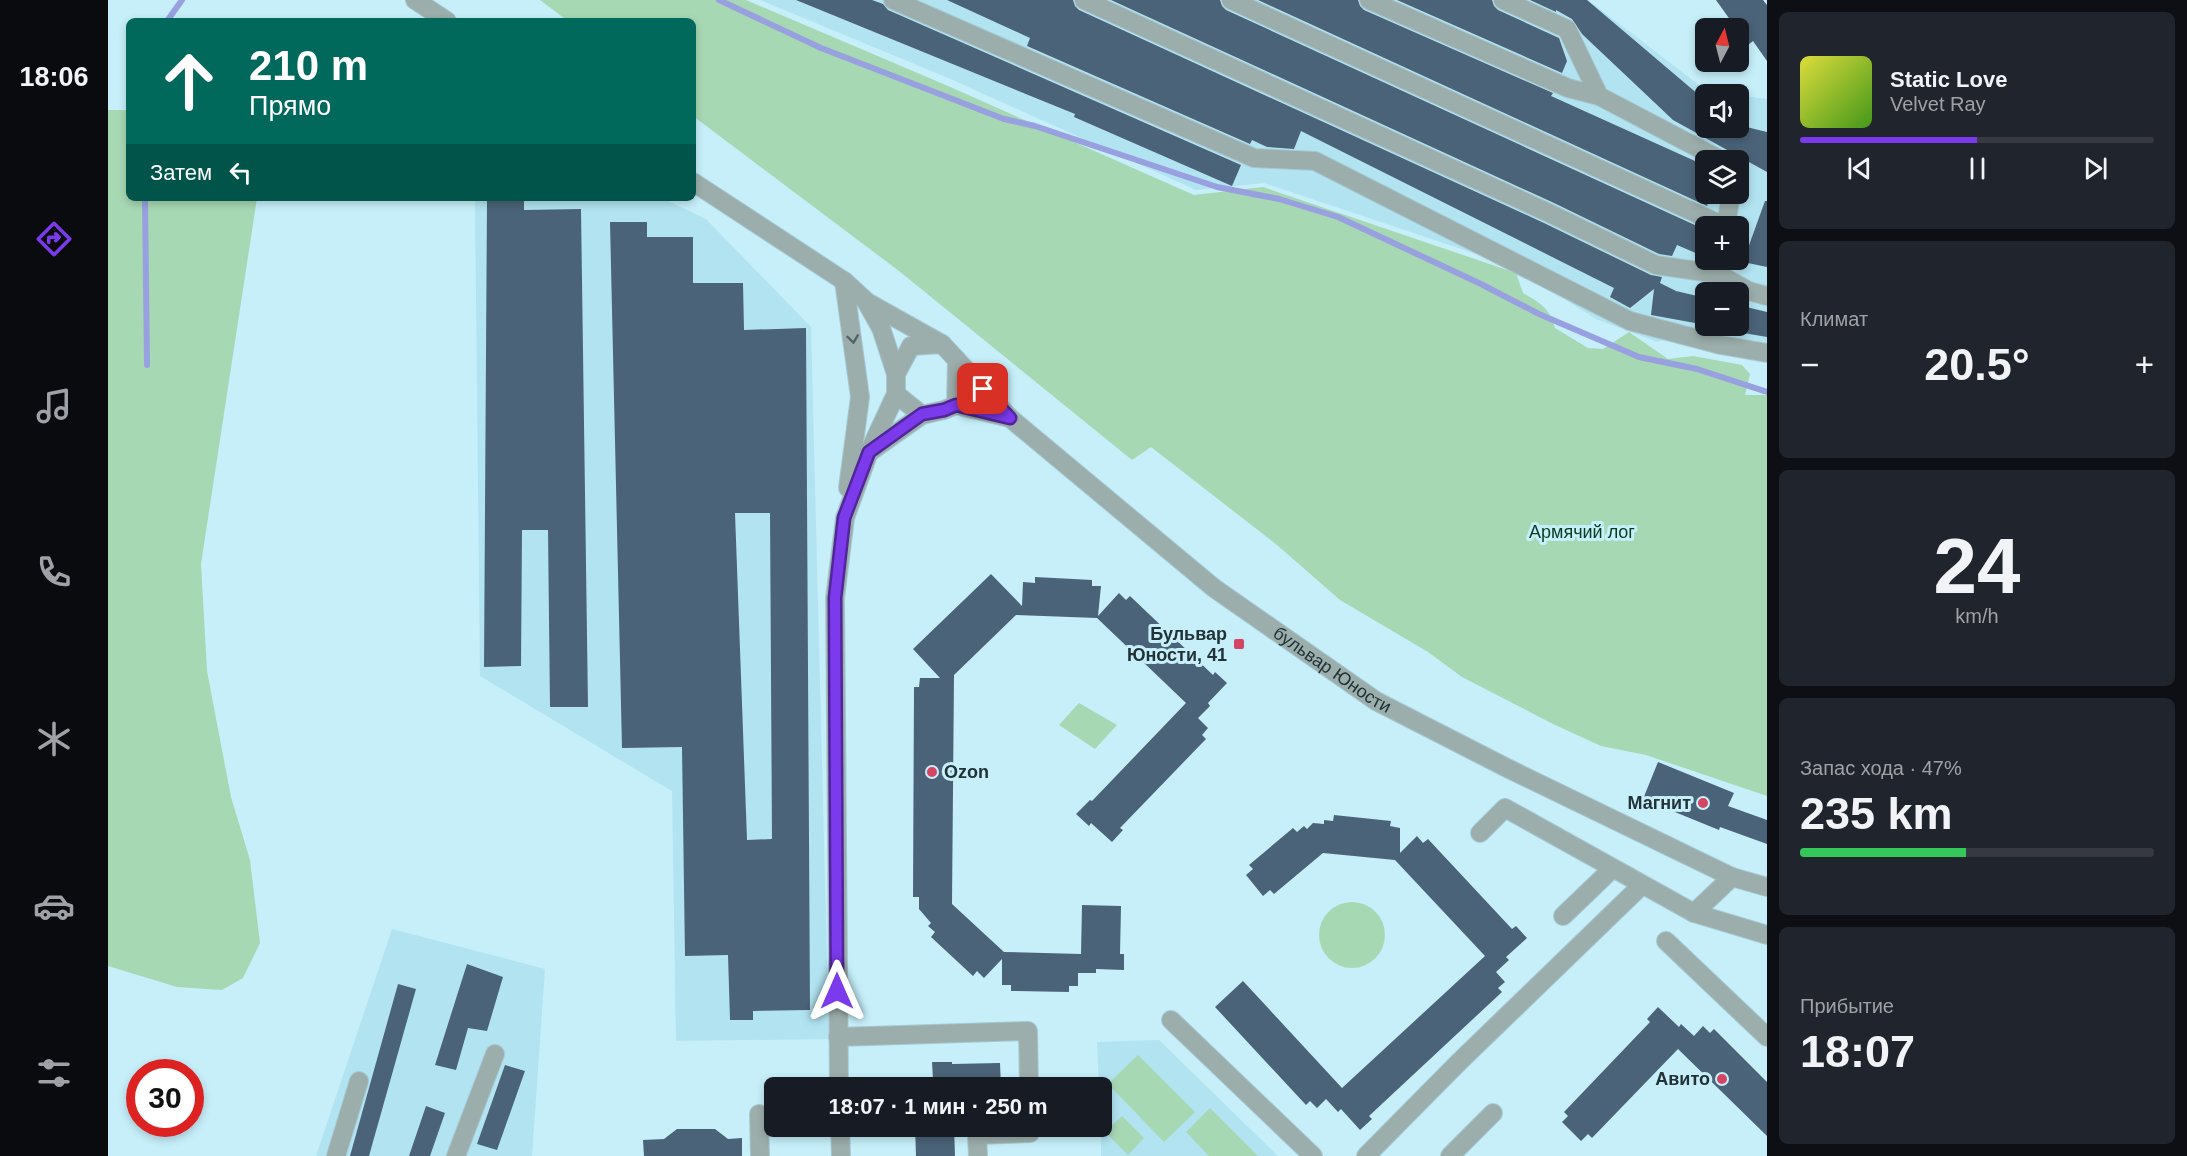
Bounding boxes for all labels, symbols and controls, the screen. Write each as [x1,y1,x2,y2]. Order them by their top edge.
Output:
north arrow [1695,18,1749,72]
map controls [1695,18,1749,336]
icon: ahead [150,42,228,120]
text: 210 m [249,42,368,89]
text: 18:06 [19,62,89,92]
text: Static Love [1890,67,2007,92]
button: sound [1695,84,1749,138]
text: Прямо [249,91,331,121]
text: Velvet Ray [1890,93,1986,115]
button: layers [1695,150,1749,204]
icon: previous [1843,152,1876,185]
icon: pause [1961,152,1994,185]
icon: next [2079,152,2112,185]
icon: left [224,156,257,189]
text: Затем [150,160,212,185]
button: + [1695,216,1749,270]
icon: directions [33,218,75,260]
button: − [1695,282,1749,336]
text: Климат [1800,308,1868,330]
one-way arrow [846,334,858,343]
text: 20.5° [1924,339,2030,390]
text: − [1800,346,1819,383]
text: + [2135,346,2154,383]
pin [957,363,1008,414]
icon: arrive [966,372,999,405]
icon: music [33,385,75,427]
park label: Армячий лог [1529,522,1635,542]
text: 24 [1934,522,2020,610]
icon: phone [33,551,75,593]
text: km/h [1955,605,1999,627]
street label: бульвар Юности [1270,623,1394,717]
place label: Бульвар Юности, 41 [1127,624,1227,665]
marker: Бульвар Юности, 41 [1232,637,1246,651]
icon: climate [33,718,75,760]
text: Запас хода · 47% [1800,757,1962,779]
place label: Ozon [944,762,989,782]
marker: Ozon [925,765,939,779]
text: 235 km [1800,788,1953,839]
place label: Магнит [1628,793,1691,813]
marker: Магнит [1696,796,1710,810]
icon: car [33,885,75,927]
position arrow [805,959,869,1023]
text: Прибытие [1800,995,1894,1017]
text: 18:07 [1800,1026,1915,1077]
icon: filters [33,1052,75,1094]
speed limit sign: 30 [126,1059,204,1137]
place label: Авито [1655,1069,1710,1089]
marker: Авито [1715,1072,1729,1086]
text: 18:07 · 1 мин · 250 m [828,1094,1048,1119]

